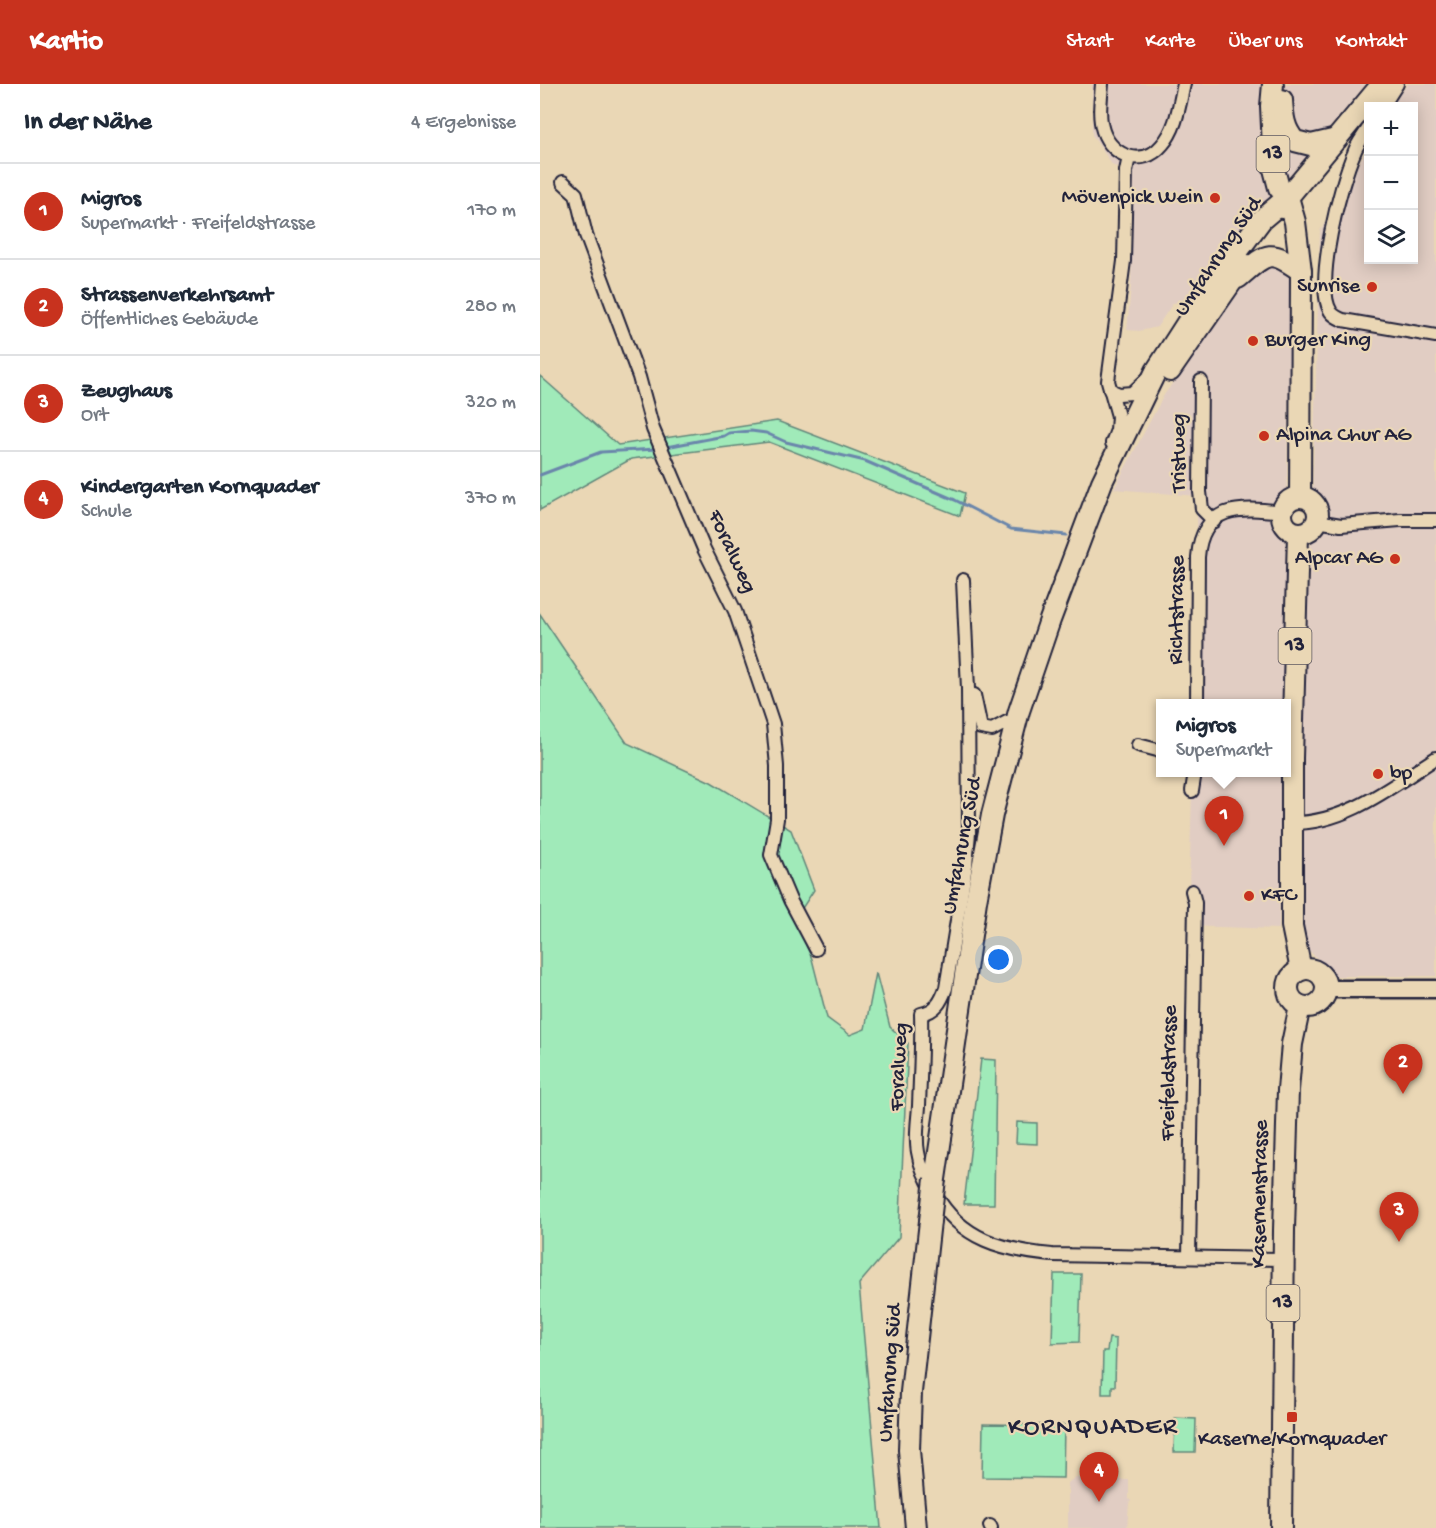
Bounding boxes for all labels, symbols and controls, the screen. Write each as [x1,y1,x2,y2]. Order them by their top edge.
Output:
text: Kartio [30,26,103,59]
text: Start [1066,30,1112,55]
text: Karte [1145,30,1195,55]
text: Über uns [1228,30,1302,55]
text: Kontakt [1335,30,1406,55]
map controls [1364,102,1418,264]
button: + [1364,102,1418,156]
text: In der Nähe [24,108,152,139]
text: 4 Ergebnisse [411,112,516,135]
road number: 13 [1256,136,1290,172]
button: − [1364,156,1418,210]
place label: Mövenpick Wein [1061,185,1204,211]
text: Migros [81,187,141,213]
street label: Umfahrung Süd [1169,190,1270,322]
marker: Mövenpick Wein [1208,191,1222,205]
text: 1 [39,200,48,223]
text: 170 m [467,200,516,223]
button: layers [1364,210,1418,264]
text: Supermarkt · Freifeldstrasse [81,213,315,236]
place label: Sunrise [1297,274,1361,300]
marker: Sunrise [1365,280,1379,294]
text: Strassenverkehrsamt [81,283,273,309]
text: 2 [39,296,48,319]
text: 280 m [465,296,516,319]
text: Öffentliches Gebäude [81,309,258,332]
place label: Burger King [1264,328,1371,354]
marker: Burger King [1246,334,1260,348]
text: Zeughaus [81,379,172,405]
text: 3 [38,392,49,415]
text: 320 m [466,392,516,415]
text: Ort [81,405,108,428]
street label: Tristweg [1167,413,1193,495]
place label: Alpina Chur AG [1276,423,1412,449]
marker: Alpina Chur AG [1257,429,1271,443]
text: Kindergarten Kornquader [81,475,318,501]
text: 4 [39,488,48,511]
text: 370 m [465,488,516,511]
text: Schule [81,501,132,524]
street label: Foralweg [700,506,761,598]
place label: Alpcar AG [1295,546,1384,572]
marker: Alpcar AG [1388,552,1402,566]
street label: Richtstrasse [1164,555,1192,665]
road number: 13 [1278,628,1311,664]
popup [1156,699,1291,777]
text: Migros [1176,714,1236,740]
text: Supermarkt [1176,740,1271,763]
place label: bp [1390,761,1413,787]
marker: bp [1371,767,1385,781]
street label: Umfahrung Süd [937,773,989,917]
pin: 1 [1204,796,1244,846]
place label: KFC [1261,883,1298,909]
marker: KFC [1242,889,1256,903]
your location [984,945,1013,974]
street label: Freifeldstrasse [1156,1004,1184,1142]
street label: Foralweg [885,1022,915,1113]
pin: 2 [1384,1044,1422,1094]
street label: Kasernenstrasse [1247,1119,1275,1268]
pin: 3 [1380,1192,1418,1242]
road number: 13 [1266,1285,1300,1321]
street label: Umfahrung Süd [873,1301,909,1443]
marker: Kaserne/Kornquader [1285,1410,1299,1424]
district label: KORNQUADER [1008,1413,1178,1444]
place label: Kaserne/Kornquader [1198,1427,1388,1453]
pin: 4 [1080,1452,1118,1502]

